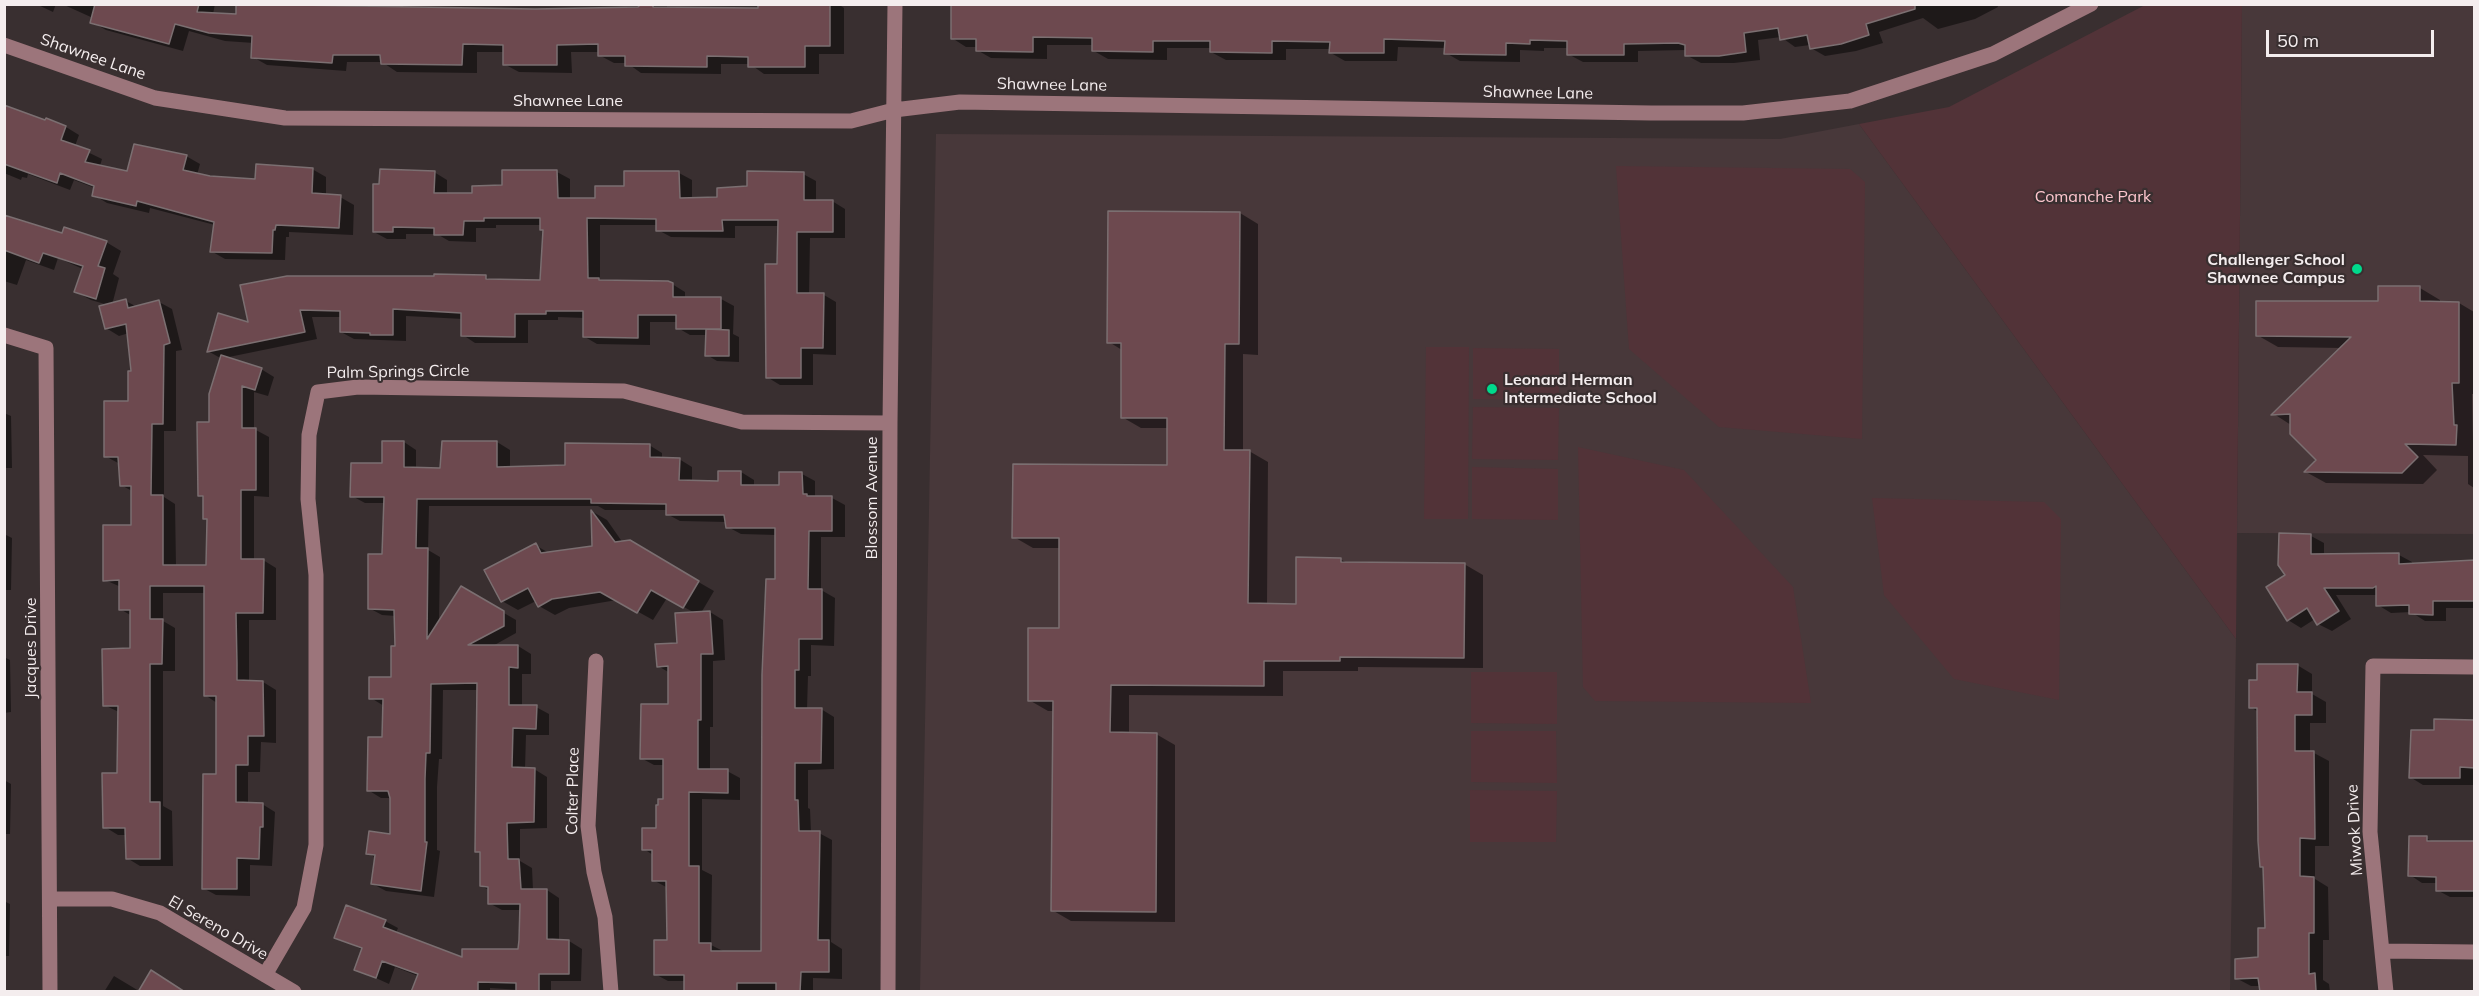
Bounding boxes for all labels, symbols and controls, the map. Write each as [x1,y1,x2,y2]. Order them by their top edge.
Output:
scale bar [2269,18,2437,56]
text: 50 m [2277,29,2319,52]
street label: Shawnee Lane [38,30,148,84]
street label: Shawnee Lane [997,74,1107,96]
street label: Shawnee Lane [1483,82,1593,104]
street label: Shawnee Lane [513,91,623,111]
park label: Comanche Park [2035,187,2151,207]
place label: Challenger School Shawnee Campus [2207,250,2345,288]
marker: Challenger School Shawnee Campus [2350,262,2364,276]
street label: Palm Springs Circle [326,361,470,383]
place label: Leonard Herman Intermediate School [1504,370,1657,408]
marker: Leonard Herman Intermediate School [1485,382,1499,396]
street label: Blossom Avenue [862,437,882,559]
street label: Jacques Drive [21,598,41,698]
street label: Colter Place [563,747,583,835]
street label: Miwok Drive [2343,784,2367,876]
street label: El Sereno Drive [165,892,271,964]

